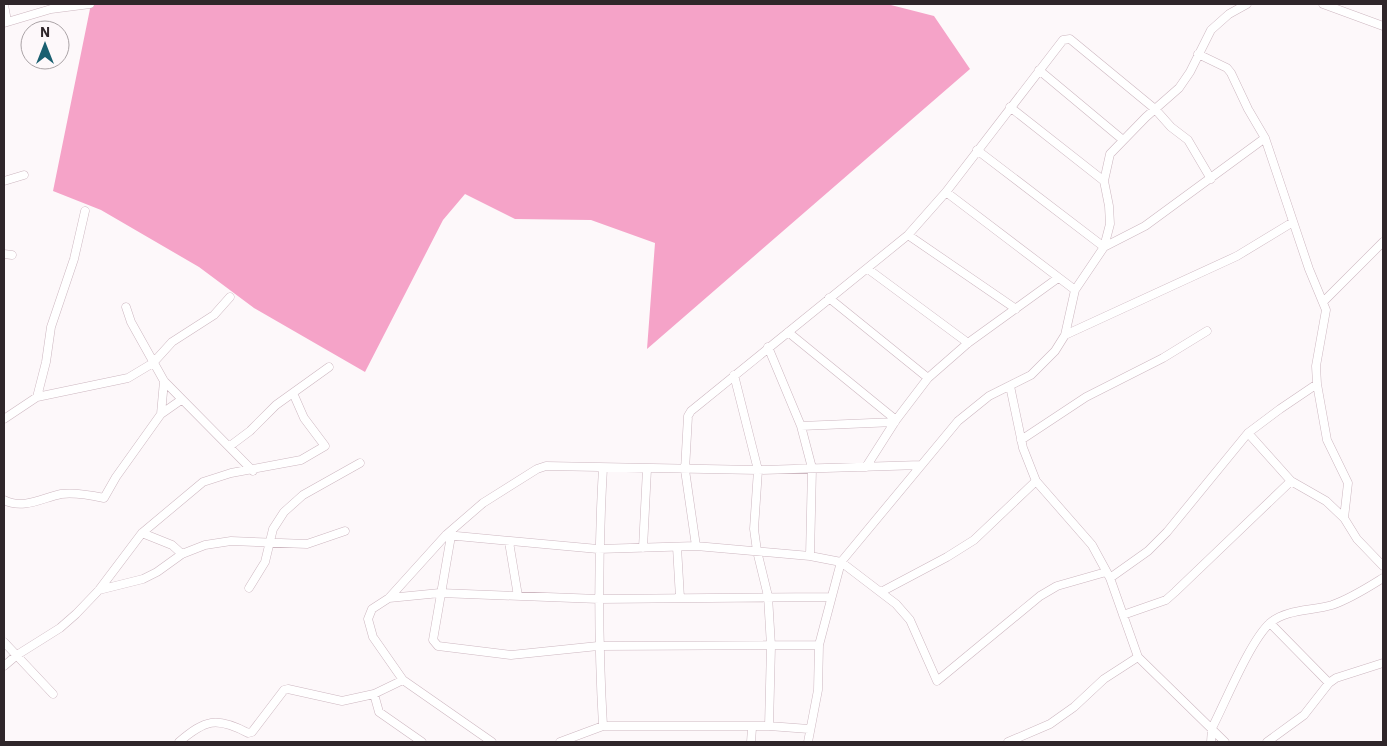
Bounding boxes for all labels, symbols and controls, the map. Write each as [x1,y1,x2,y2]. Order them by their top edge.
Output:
north arrow [20,20,70,70]
text: N [40,23,50,41]

